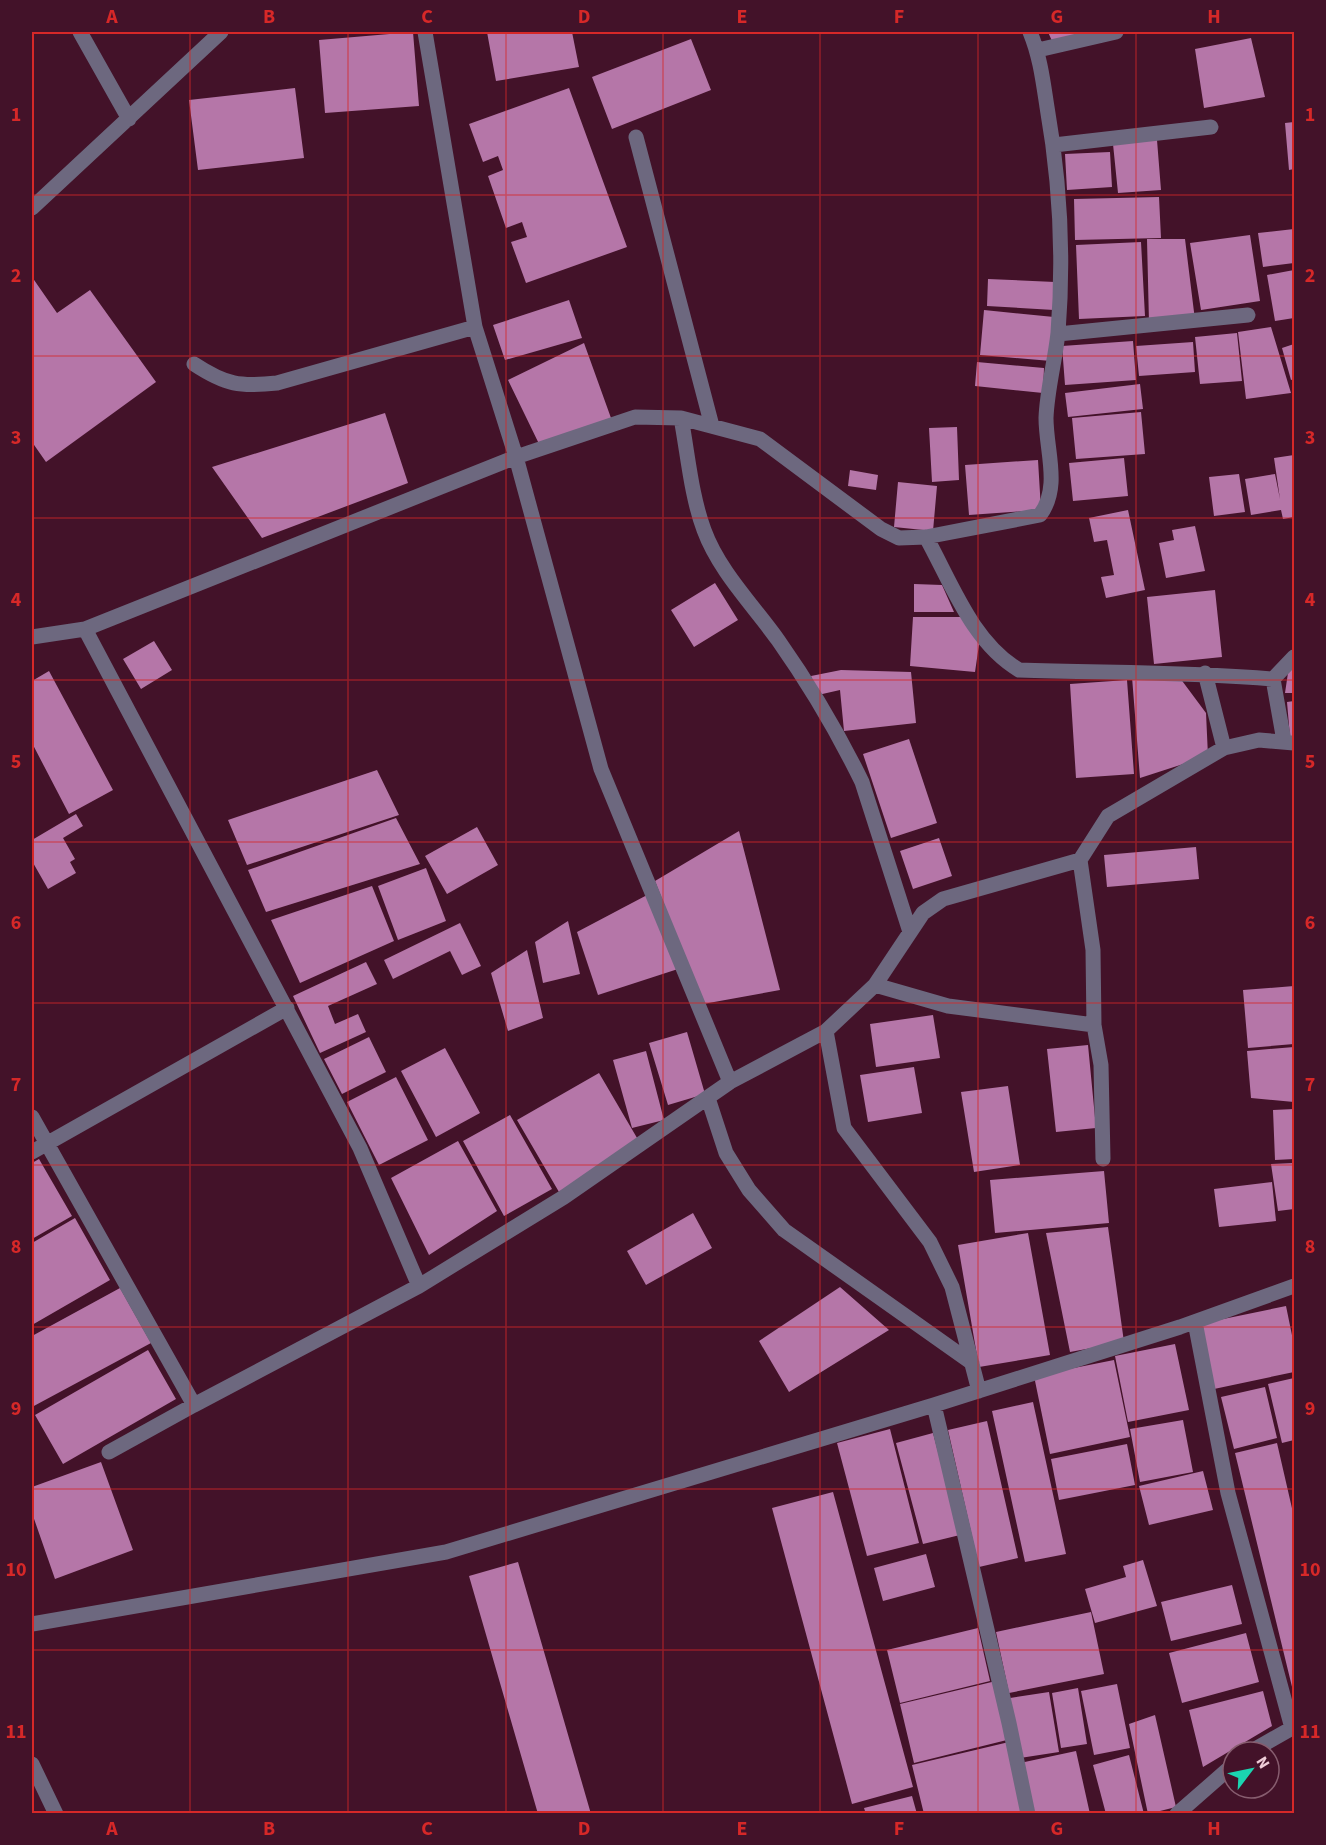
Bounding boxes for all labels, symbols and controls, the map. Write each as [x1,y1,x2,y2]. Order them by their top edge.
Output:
text: A [105,3,118,31]
text: B [263,3,275,31]
text: C [421,3,433,31]
text: D [578,3,590,31]
text: E [737,3,747,31]
text: F [894,3,904,31]
text: G [1051,3,1063,31]
text: H [1207,3,1221,31]
text: 1 [11,101,21,129]
text: 1 [1305,101,1315,129]
text: 2 [11,262,21,290]
text: 2 [1305,262,1315,290]
text: 3 [11,424,21,452]
text: 3 [1305,424,1315,452]
text: 4 [11,586,22,614]
text: 4 [1305,586,1316,614]
text: 5 [11,748,21,776]
text: 5 [1305,748,1315,776]
text: 6 [11,909,21,937]
text: 6 [1305,909,1315,937]
text: 7 [11,1071,21,1099]
text: 7 [1305,1071,1315,1099]
text: 8 [11,1233,21,1261]
text: 8 [1305,1233,1315,1261]
text: 9 [11,1395,21,1423]
text: 9 [1305,1395,1315,1423]
text: 10 [5,1556,27,1584]
text: 10 [1299,1556,1321,1584]
text: 11 [5,1718,27,1746]
text: 11 [1299,1718,1321,1746]
north arrow [1221,1740,1281,1800]
text: N [1251,1752,1275,1773]
text: A [105,1815,118,1843]
text: B [263,1815,275,1843]
text: C [421,1815,433,1843]
text: D [578,1815,590,1843]
text: E [737,1815,747,1843]
text: F [894,1815,904,1843]
text: G [1051,1815,1063,1843]
text: H [1207,1815,1221,1843]

